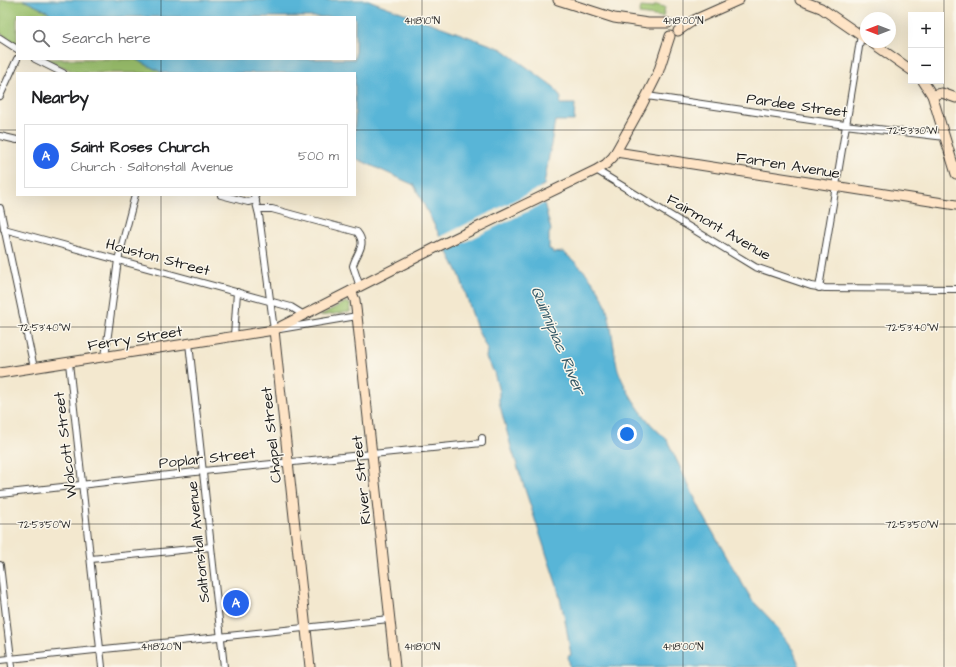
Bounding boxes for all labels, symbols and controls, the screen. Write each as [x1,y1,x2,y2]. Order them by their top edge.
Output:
north arrow [860,12,896,48]
map controls [908,12,944,84]
button: + [908,12,944,48]
text: 41°18'10"N [404,14,440,28]
text: 41°18'00"N [663,14,703,28]
search box [16,16,356,60]
icon: search [30,27,52,49]
text: Search here [62,28,151,49]
button: − [908,48,944,84]
text: Nearby [32,86,89,110]
street label: Pardee Street [745,88,849,123]
text: 72°53'30"W [886,124,938,138]
text: Saint Roses Church [71,137,209,158]
text: A [42,147,50,165]
text: 500 m [298,147,339,165]
street label: Farren Avenue [734,147,841,184]
text: Church · Saltonstall Avenue [71,158,233,176]
street label: Fairmont Avenue [663,189,775,266]
street label: Houston Street [103,233,212,281]
water label: Quinnipiac River [525,283,592,400]
text: 72°53'40"W [18,321,71,335]
street label: Ferry Street [86,321,184,357]
text: 72°53'40"W [886,321,939,335]
street label: Chapel Street [256,386,287,484]
street label: Wolcott Street [49,390,82,499]
your location [617,424,637,444]
street label: River Street [346,434,377,526]
street label: Poplar Street [158,443,256,474]
street label: Saltonstall Avenue [182,480,215,604]
text: 72°53'50"W [17,518,71,532]
text: 72°53'50"W [885,518,939,532]
pin: A [223,588,249,618]
text: 41°18'20"N [141,640,181,654]
text: 41°18'10"N [404,640,440,654]
text: 41°18'00"N [663,640,703,654]

